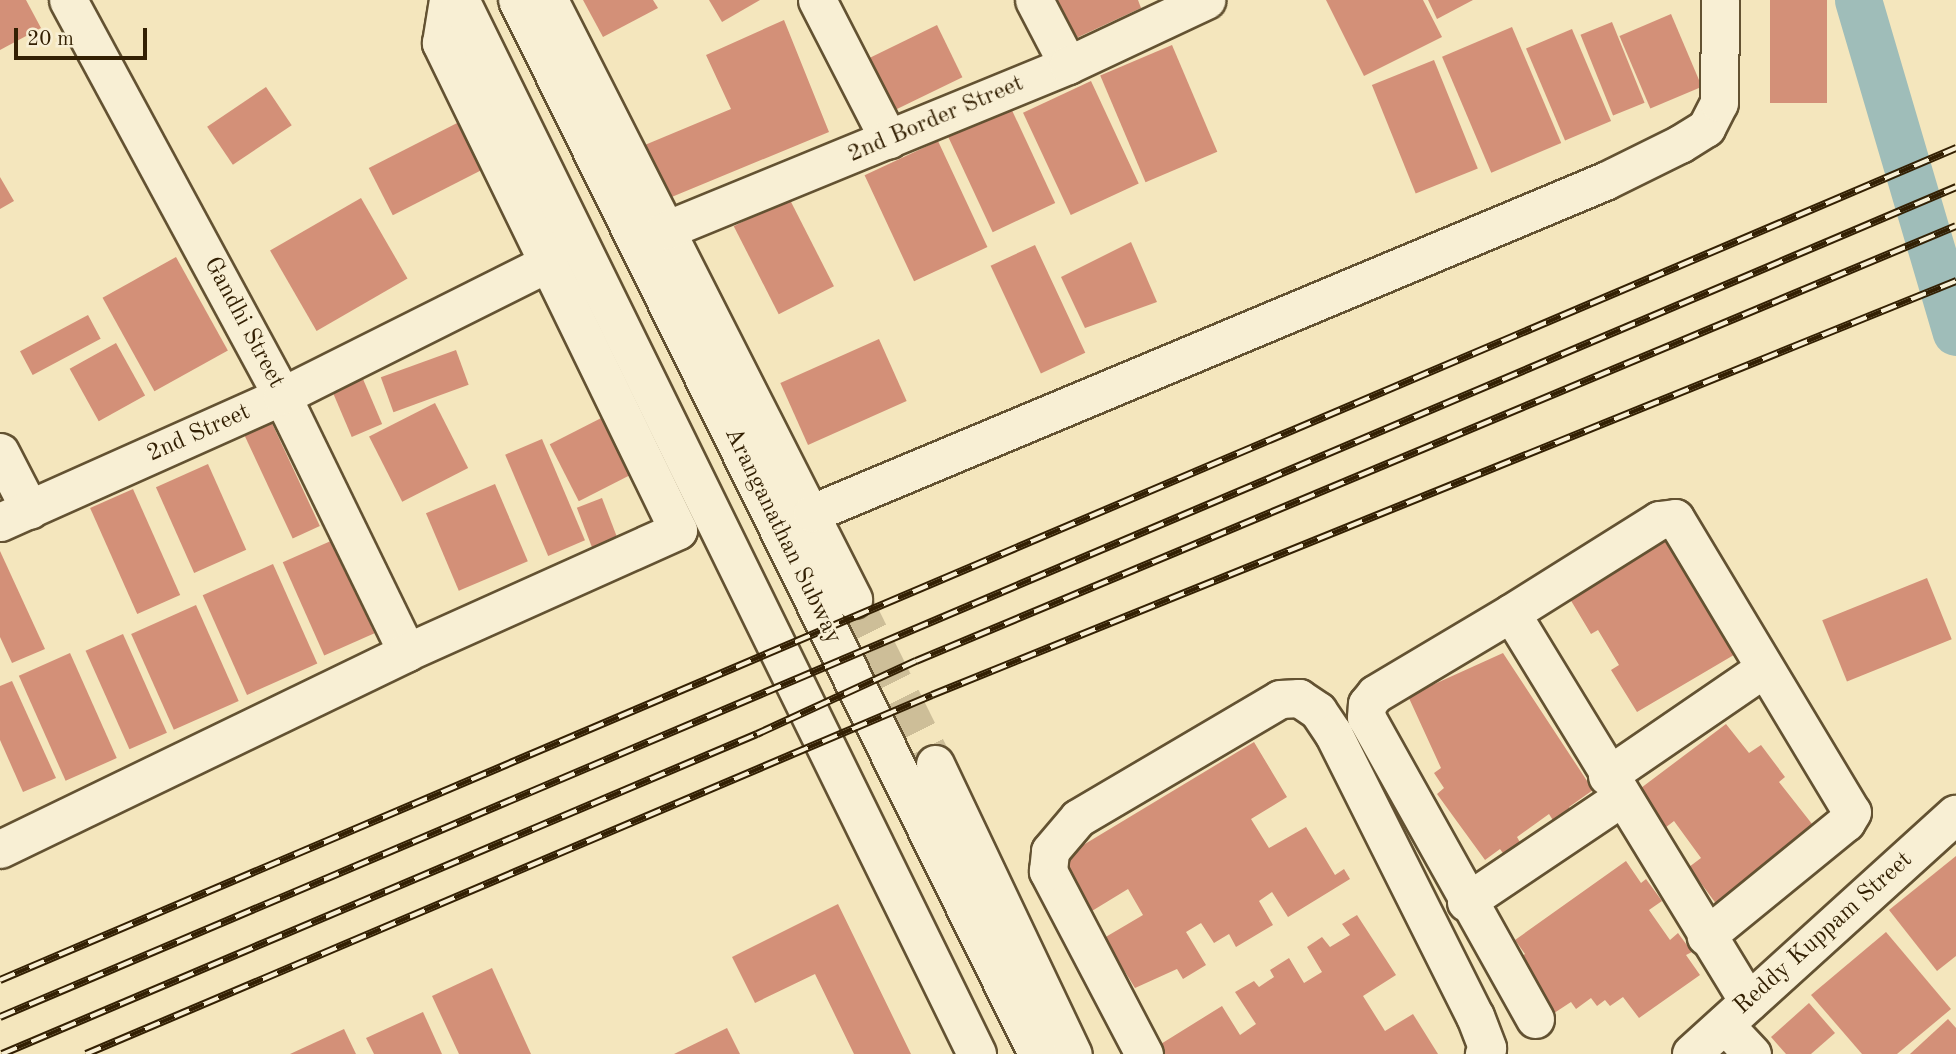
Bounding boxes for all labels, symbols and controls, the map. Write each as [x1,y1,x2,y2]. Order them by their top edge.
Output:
scale bar [18,14,150,58]
text: 20 m [27,29,74,50]
street label: 2nd Border Street [844,70,1028,170]
street label: Gandhi Street [196,252,290,394]
street label: 2nd Street [143,399,255,469]
street label: Aranganathan Subway [717,423,847,649]
street label: Reddy Kuppam Street [1729,846,1919,1022]

